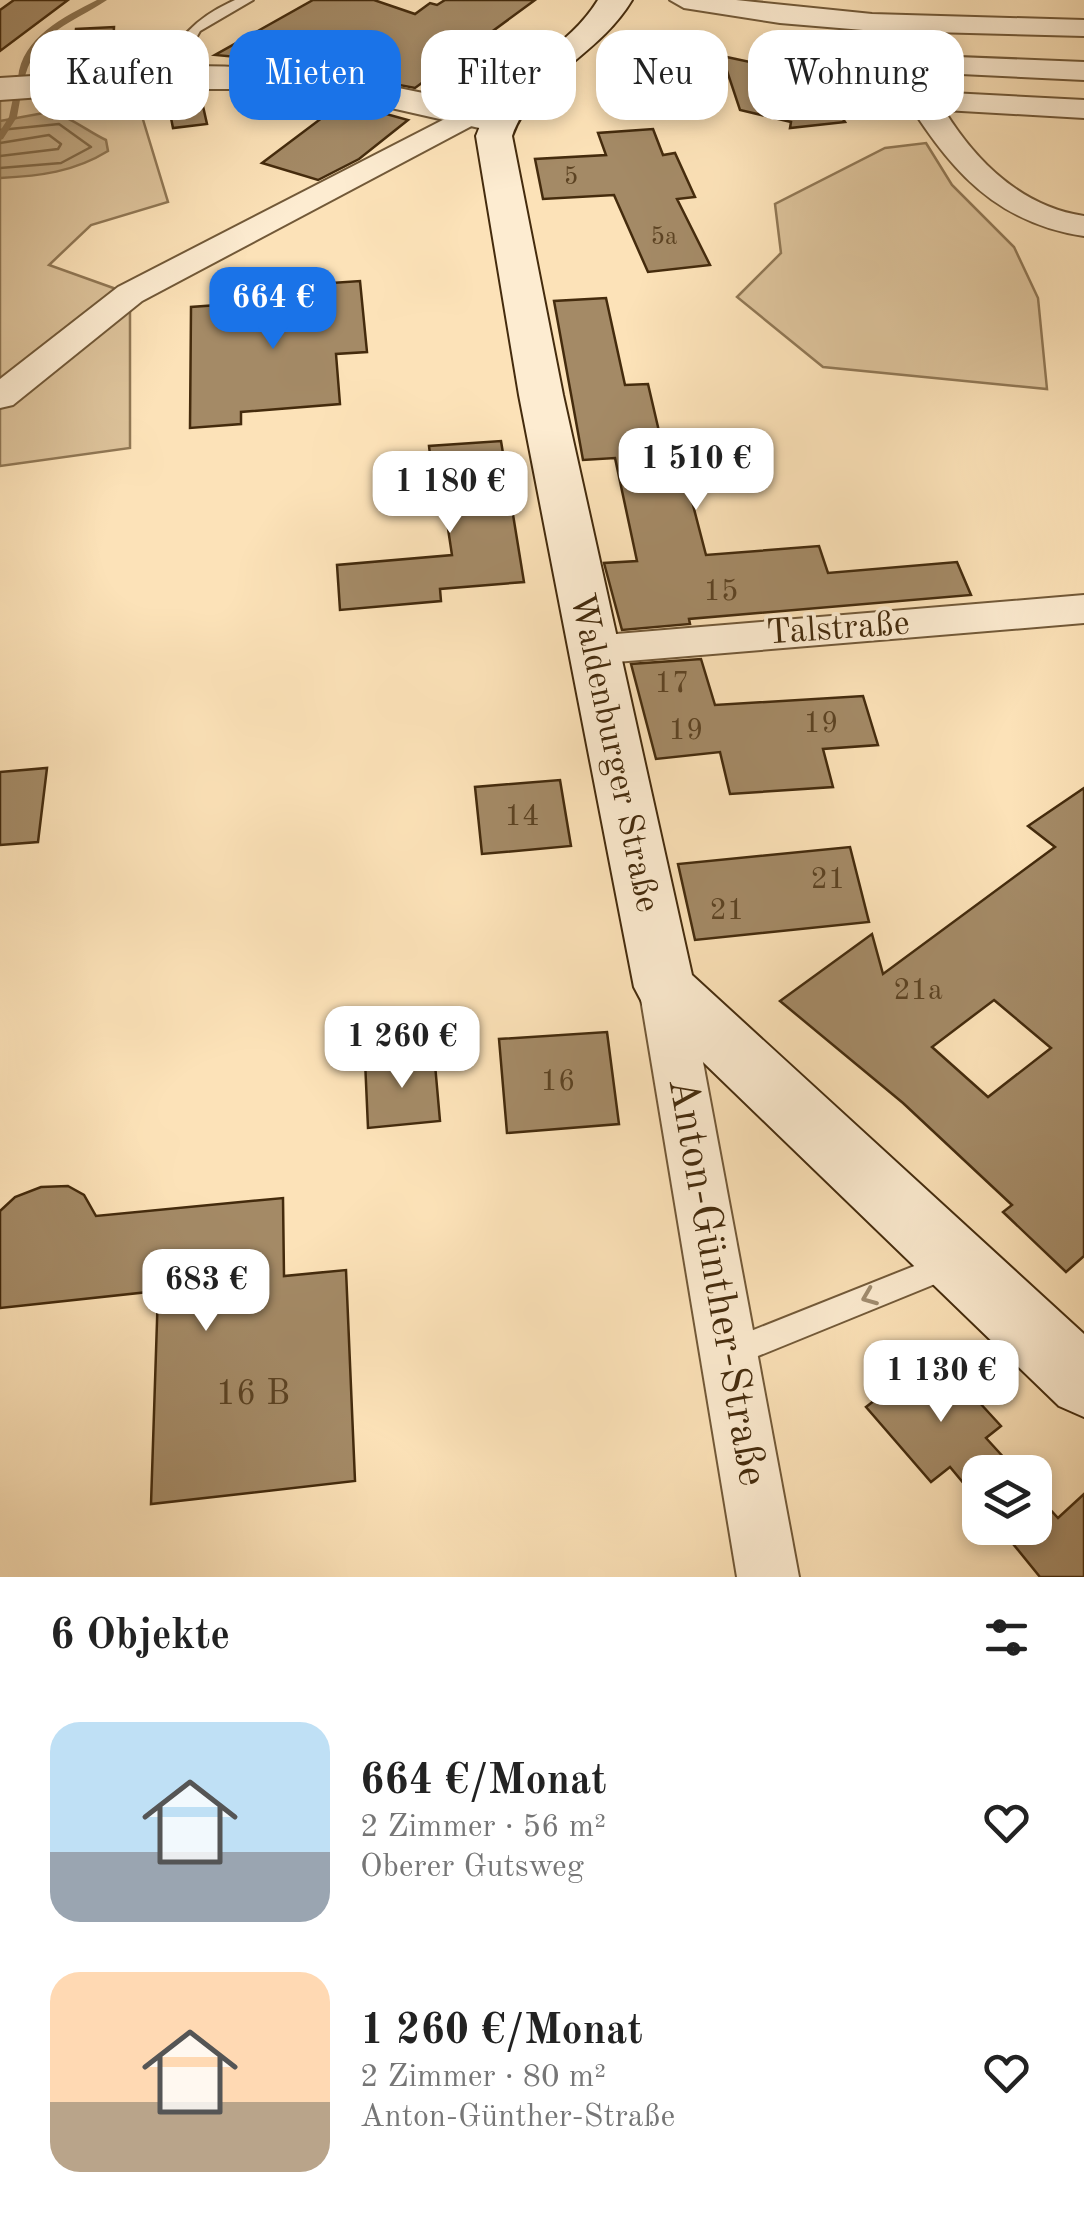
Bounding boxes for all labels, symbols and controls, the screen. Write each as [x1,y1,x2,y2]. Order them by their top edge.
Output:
chip: Kaufen [30,30,209,120]
chip: Mieten [229,30,401,120]
chip: Filter [421,30,576,120]
chip: Neu [596,30,728,120]
chip: Wohnung [748,30,964,120]
house number: 5 [564,165,578,190]
house number: 5a [651,225,677,250]
pin: 664 € [203,267,343,352]
text: 664 € [231,283,315,315]
pin: 1 510 € [604,428,788,513]
text: 1 510 € [641,444,751,476]
pin: 1 180 € [358,451,542,536]
text: 1 180 € [395,467,505,499]
house number: 15 [704,577,738,607]
street label: Waldenburger Straße [563,591,665,915]
street label: Talstraße [765,607,911,651]
house number: 17 [655,669,689,699]
house number: 19 [804,709,838,739]
house number: 19 [669,716,703,746]
house number: 14 [505,802,539,832]
house number: 21 [811,865,845,895]
house number: 21 [710,896,744,926]
house number: 21a [893,976,943,1006]
pin: 1 260 € [310,1006,494,1091]
text: 1 260 € [347,1022,457,1054]
house number: 16 [541,1067,575,1097]
street label: Anton-Günther-Straße [659,1075,773,1489]
pin: 683 € [136,1249,276,1334]
text: 683 € [164,1265,248,1297]
one-way arrow [861,1286,879,1306]
pin: 1 130 € [849,1340,1033,1425]
text: 1 130 € [886,1356,996,1388]
house number: 16 B [216,1377,290,1412]
map controls [962,1455,1052,1545]
button: layers [962,1455,1052,1545]
icon: filters [979,1610,1034,1665]
text: 6 Objekte [50,1616,230,1658]
text: 664 €/Monat [360,1761,607,1803]
icon: home [130,1762,250,1882]
icon: heart [979,1795,1034,1850]
text: 2 Zimmer · 56 m² [360,1812,606,1844]
text: Oberer Gutsweg [360,1852,584,1884]
text: 1 260 €/Monat [360,2011,643,2053]
icon: home [130,2012,250,2132]
icon: heart [979,2045,1034,2100]
text: 2 Zimmer · 80 m² [360,2062,606,2094]
text: Anton-Günther-Straße [360,2102,675,2134]

